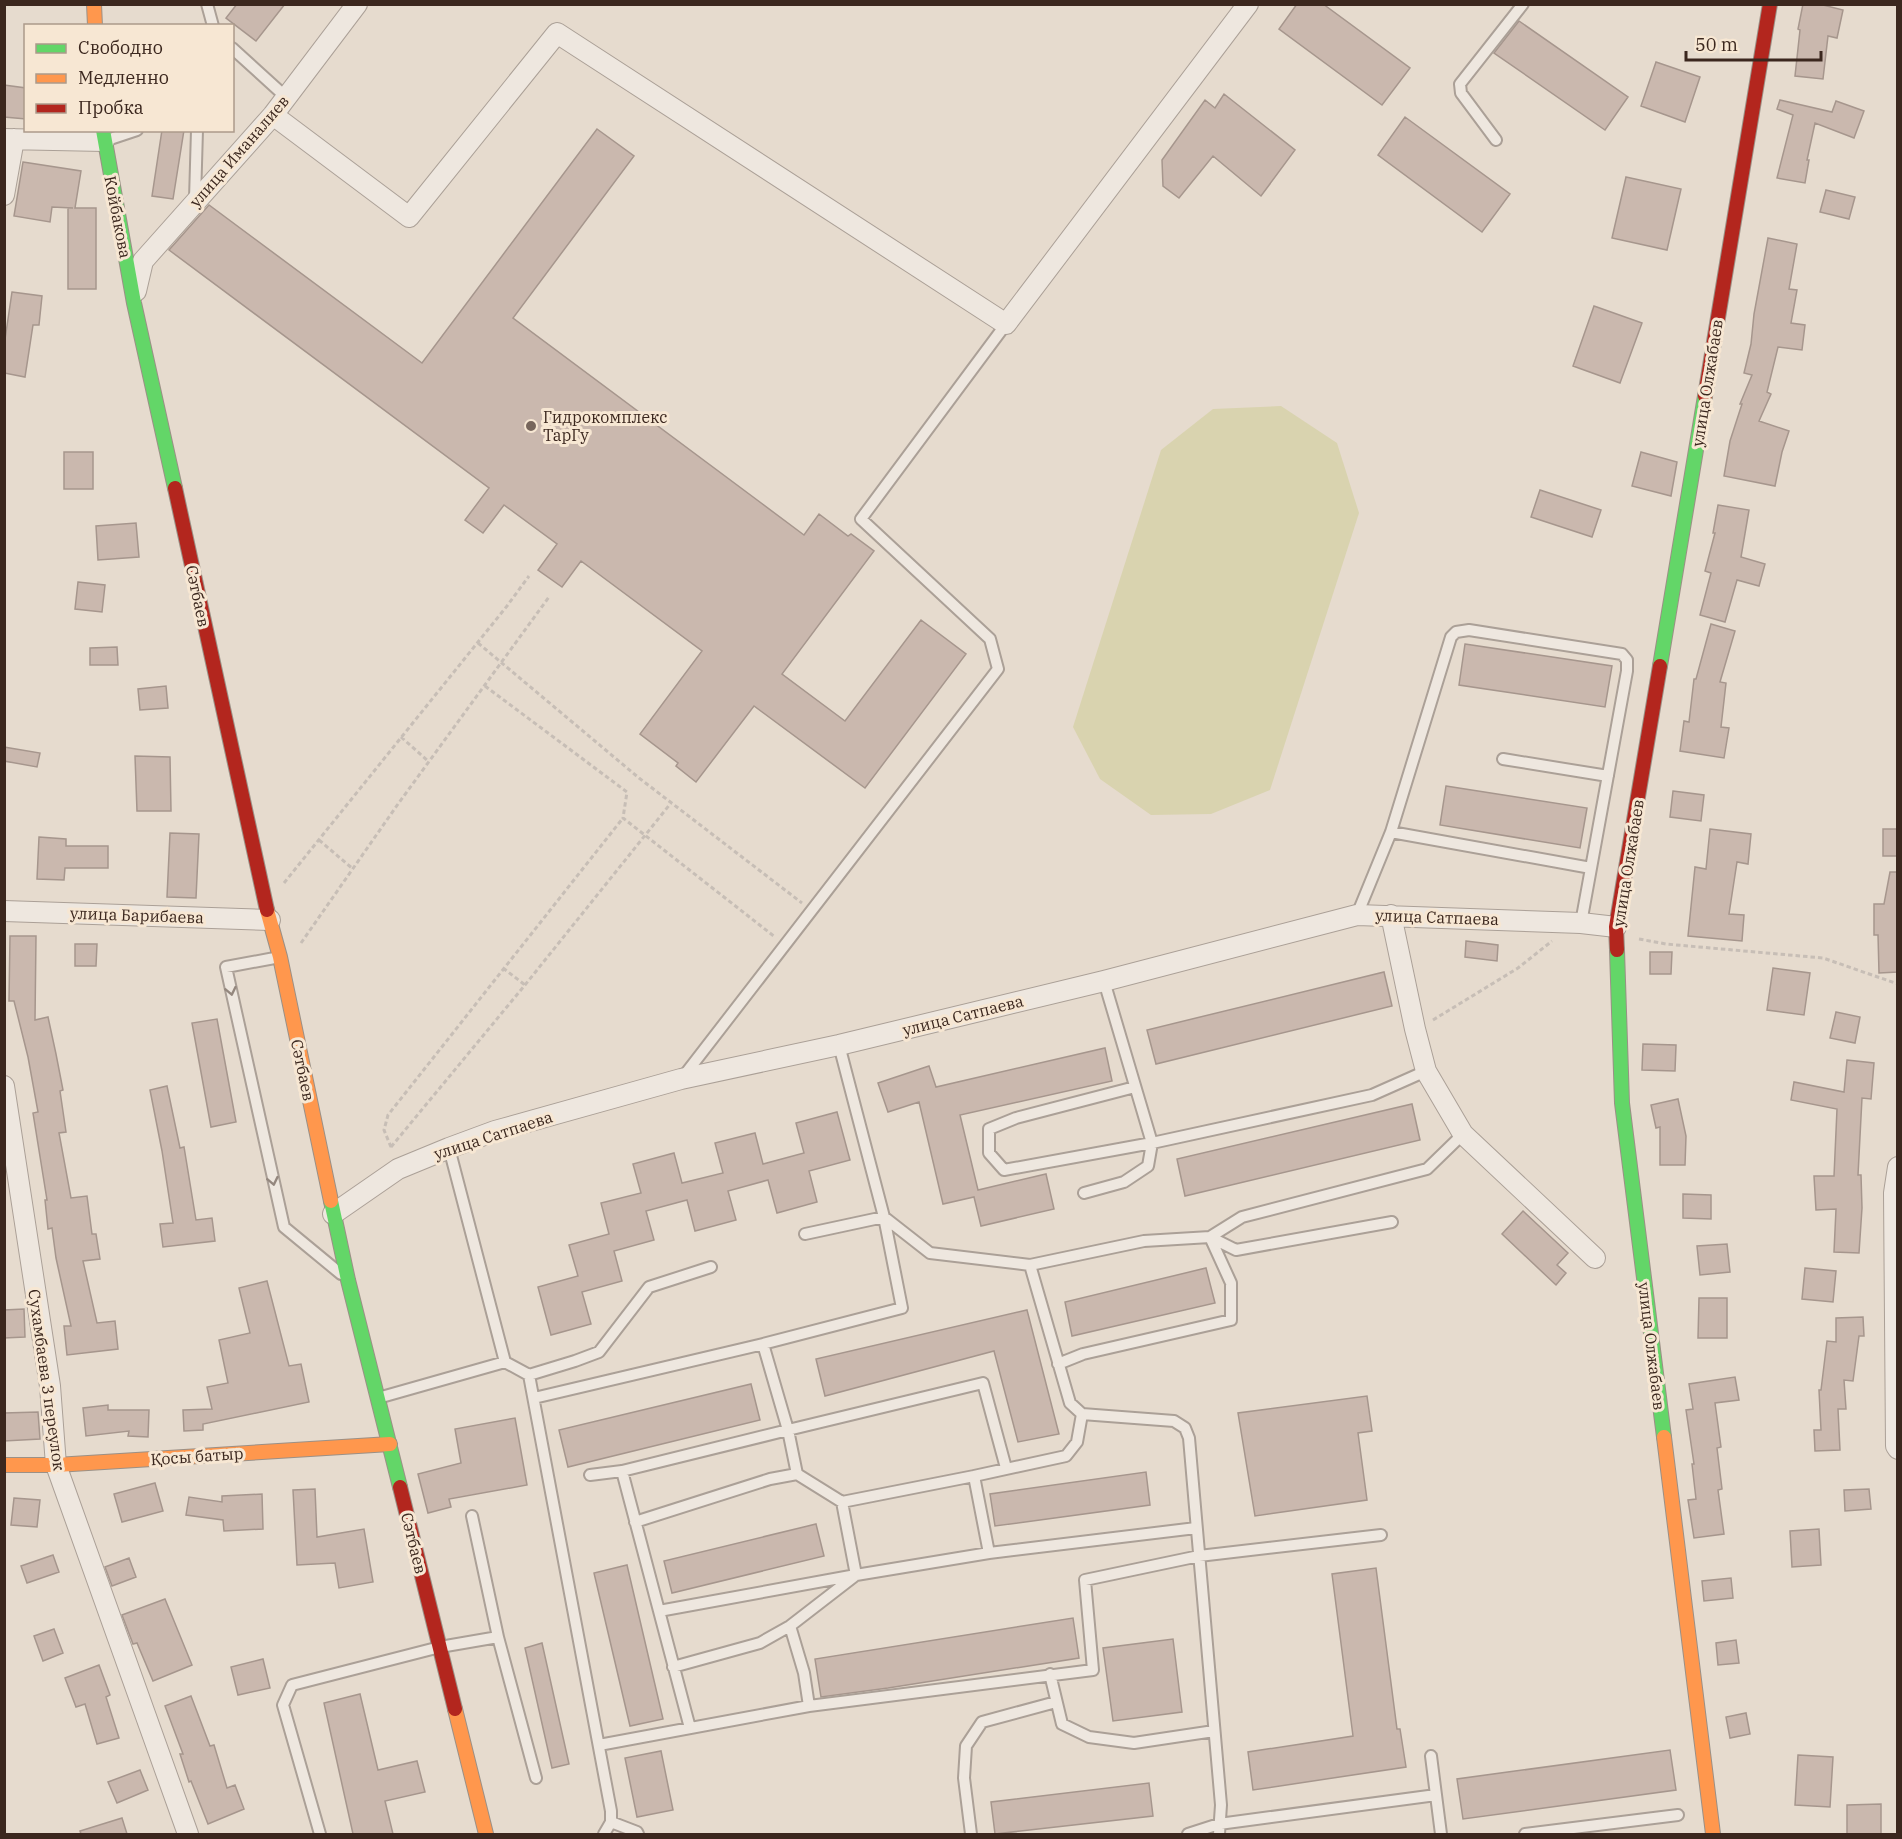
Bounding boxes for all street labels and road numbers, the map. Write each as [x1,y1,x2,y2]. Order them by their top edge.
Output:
street label: улица Иманалиев [185,91,293,211]
street label: Койбакова [100,174,136,260]
street label: улица Олжабаев [1687,318,1727,448]
street label: Сәтбаев [182,563,214,629]
street label: улица Олжабаев [1608,798,1648,928]
street label: улица Барибаева [70,903,205,927]
street label: улица Сатпаева [1375,905,1500,929]
street label: улица Сатпаева [900,990,1026,1040]
street label: Сәтбаев [287,1037,319,1103]
street label: улица Сатпаева [431,1106,555,1164]
street label: улица Олжабаев [1634,1281,1670,1411]
street label: Сухамбаева 3 переулок [24,1288,70,1473]
street label: Қосы батыр [150,1443,244,1469]
street label: Сәтбаев [397,1510,431,1576]

